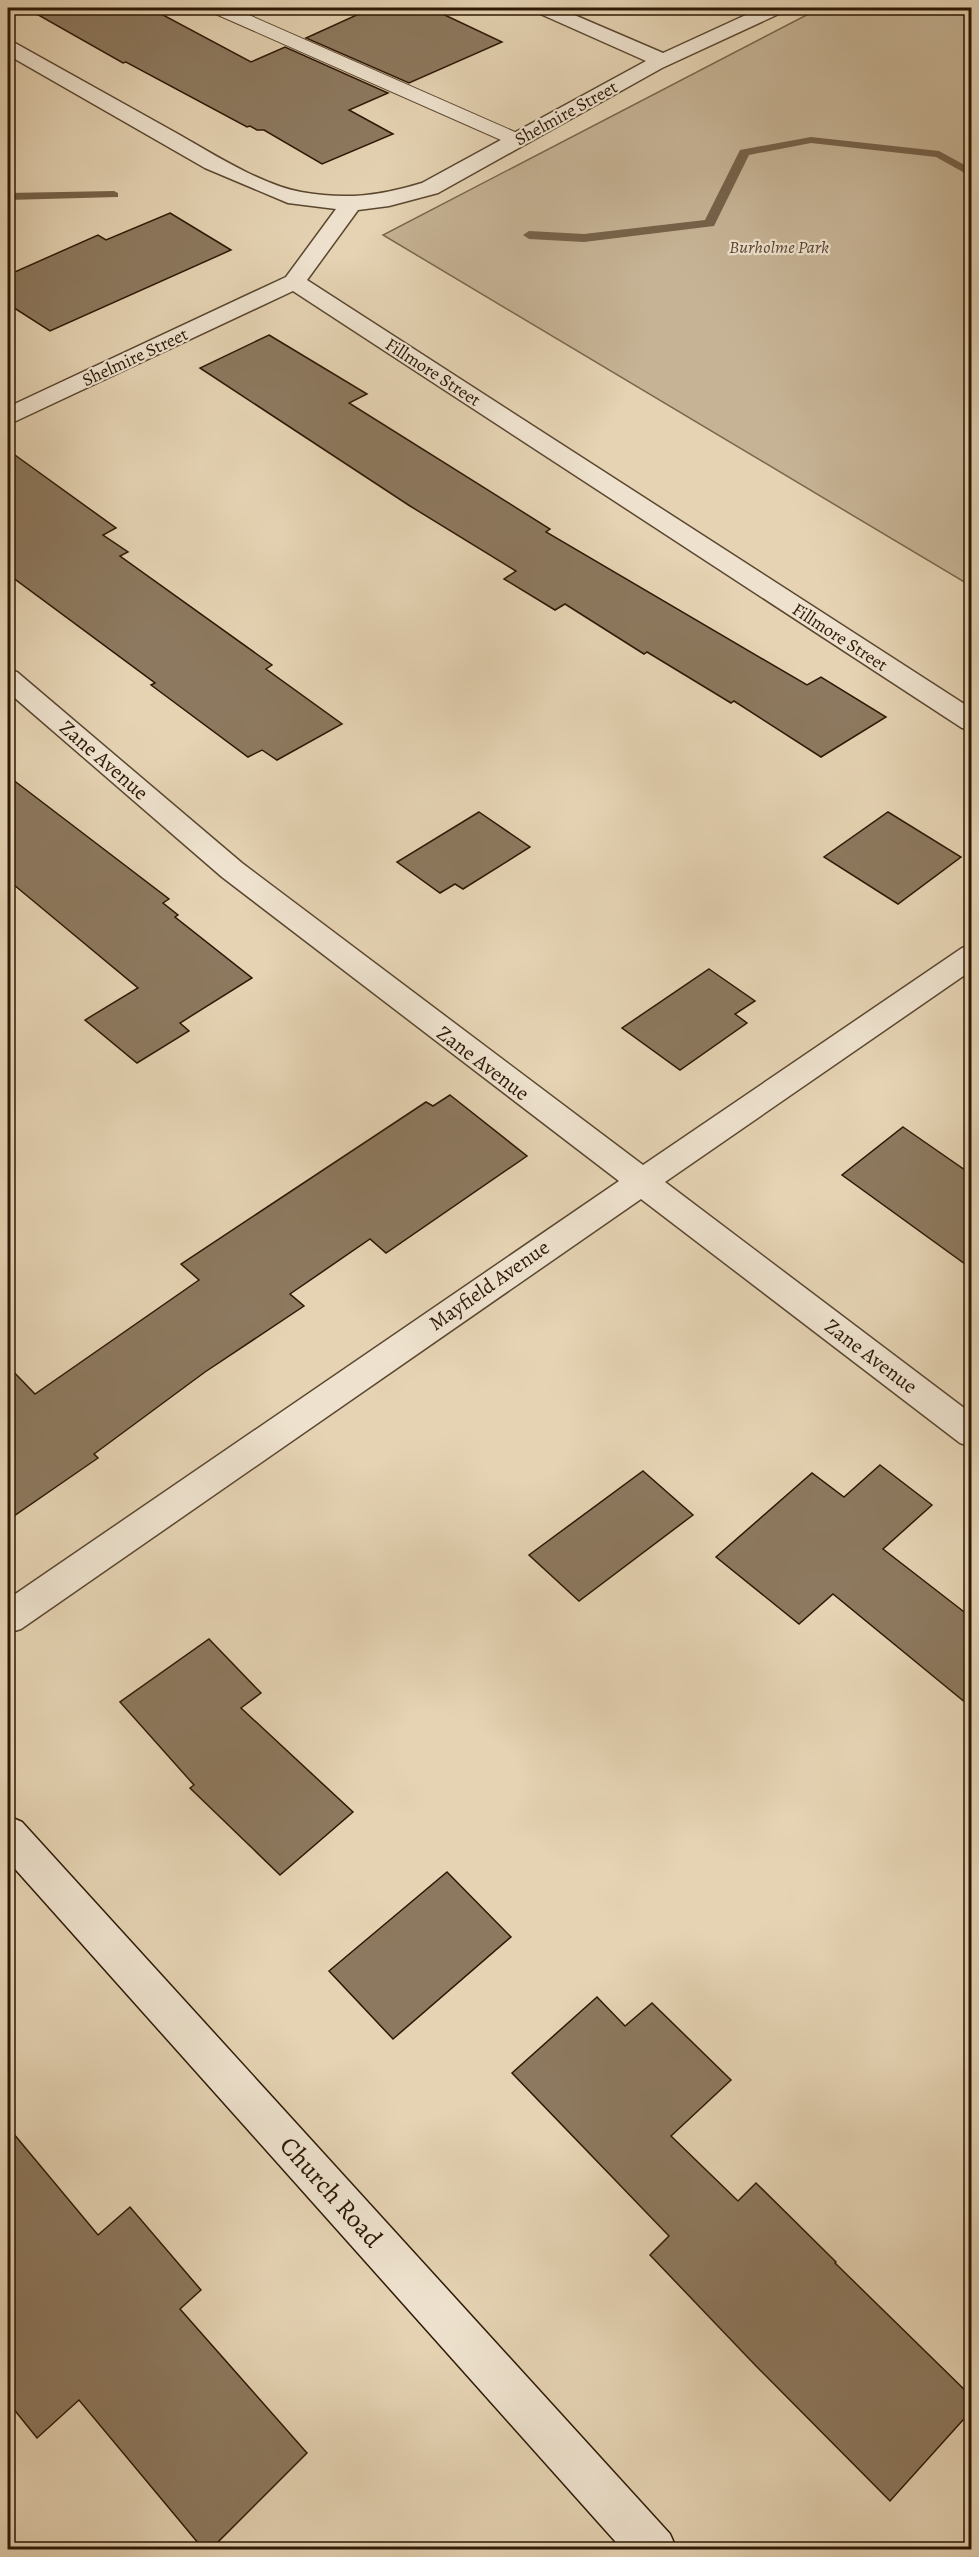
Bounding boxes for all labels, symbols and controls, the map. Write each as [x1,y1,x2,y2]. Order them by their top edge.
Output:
street label: Shelmire Street [510,75,622,151]
park label: Burholme Park [729,235,829,259]
street label: Shelmire Street [78,322,192,392]
street label: Fillmore Street [381,332,485,412]
street label: Fillmore Street [788,597,892,677]
street label: Zane Avenue [54,714,154,806]
street label: Zane Avenue [431,1019,535,1107]
street label: Mayfield Avenue [423,1233,555,1337]
street label: Zane Avenue [819,1312,923,1400]
street label: Church Road [272,2129,390,2255]

